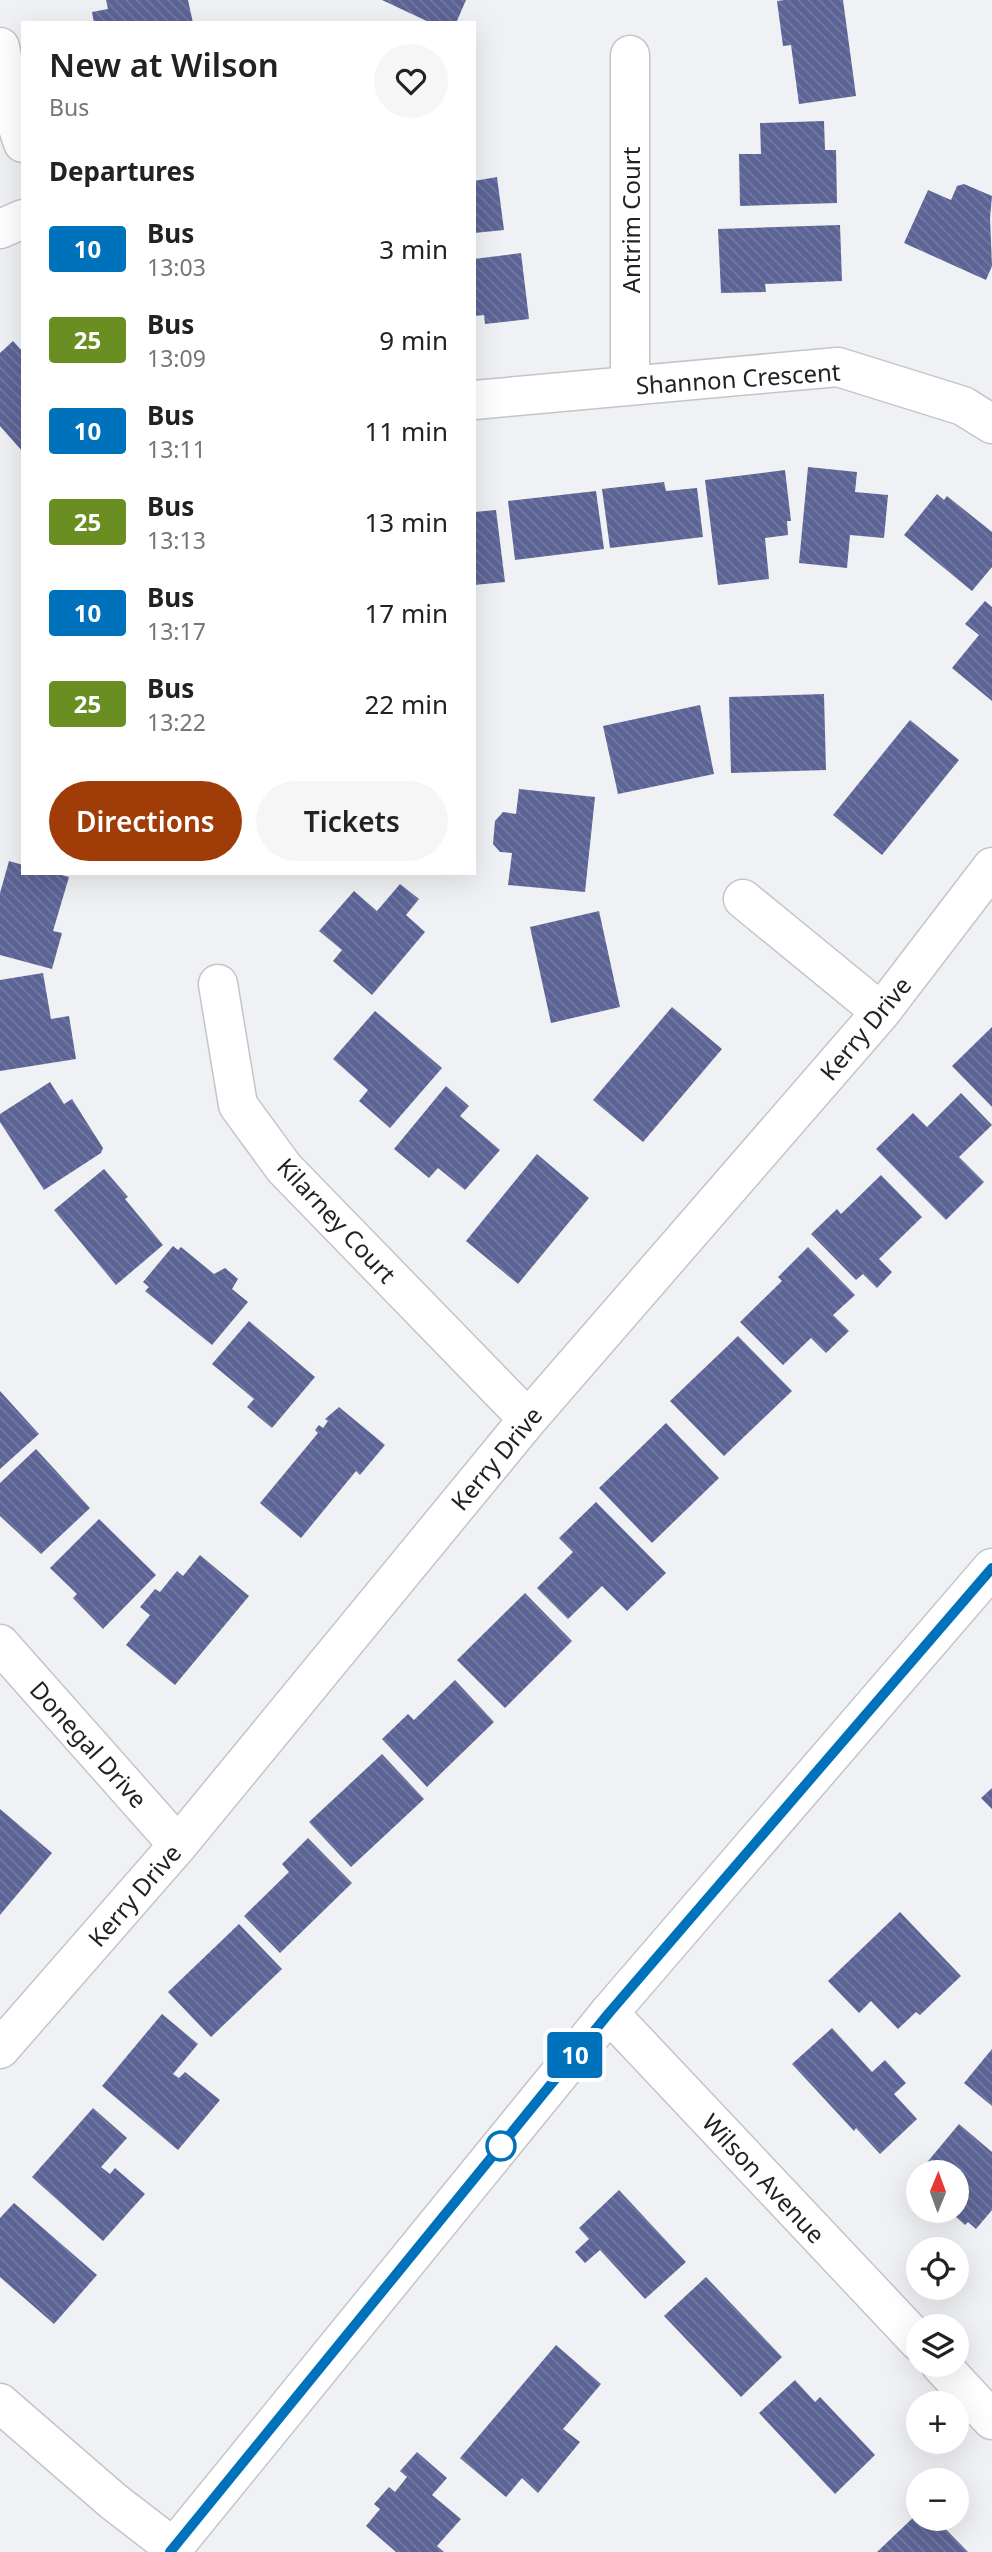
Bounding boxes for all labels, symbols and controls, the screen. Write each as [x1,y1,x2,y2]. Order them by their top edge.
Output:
text: New at Wilson [49,42,279,87]
button: heart [374,44,448,118]
text: Bus [49,91,89,123]
street label: Antrim Court [614,146,647,293]
text: Departures [49,153,195,189]
text: Bus [147,215,194,251]
text: 3 min [379,231,448,267]
text: 10 [74,232,101,265]
text: 13:03 [147,251,206,283]
text: Bus [147,306,194,342]
text: 9 min [379,322,448,358]
text: 25 [74,323,101,356]
text: 13:09 [147,342,206,374]
street label: Shannon Crescent [635,354,842,402]
text: Bus [147,397,194,433]
text: 11 min [364,413,448,449]
text: 10 [74,414,101,447]
text: 13:11 [147,433,206,465]
text: Bus [147,488,194,524]
text: 13 min [364,504,448,540]
text: 25 [74,505,101,538]
text: 13:13 [147,524,206,556]
text: Bus [147,579,194,615]
text: 17 min [364,595,448,631]
text: 10 [74,596,101,629]
text: 13:17 [147,615,206,647]
text: Bus [147,670,194,706]
text: 22 min [364,686,448,722]
text: 25 [74,687,101,720]
text: 13:22 [147,706,206,738]
button: Directions [49,781,242,861]
button: Tickets [256,781,448,861]
street label: Kerry Drive [812,969,918,1087]
street label: Kilarney Court [270,1150,404,1290]
street label: Kerry Drive [443,1399,549,1517]
street label: Donegal Drive [23,1673,155,1815]
street label: Kerry Drive [80,1837,188,1953]
line badge: 10 [544,2032,606,2078]
text: 10 [561,2038,589,2071]
street label: Wilson Avenue [695,2106,833,2250]
unlabelled marker [486,2131,516,2161]
north arrow [906,2160,970,2222]
map controls [906,2160,969,2531]
button: locate [906,2237,969,2300]
button: layers [906,2314,969,2377]
button: + [906,2391,969,2454]
button: − [906,2468,969,2531]

